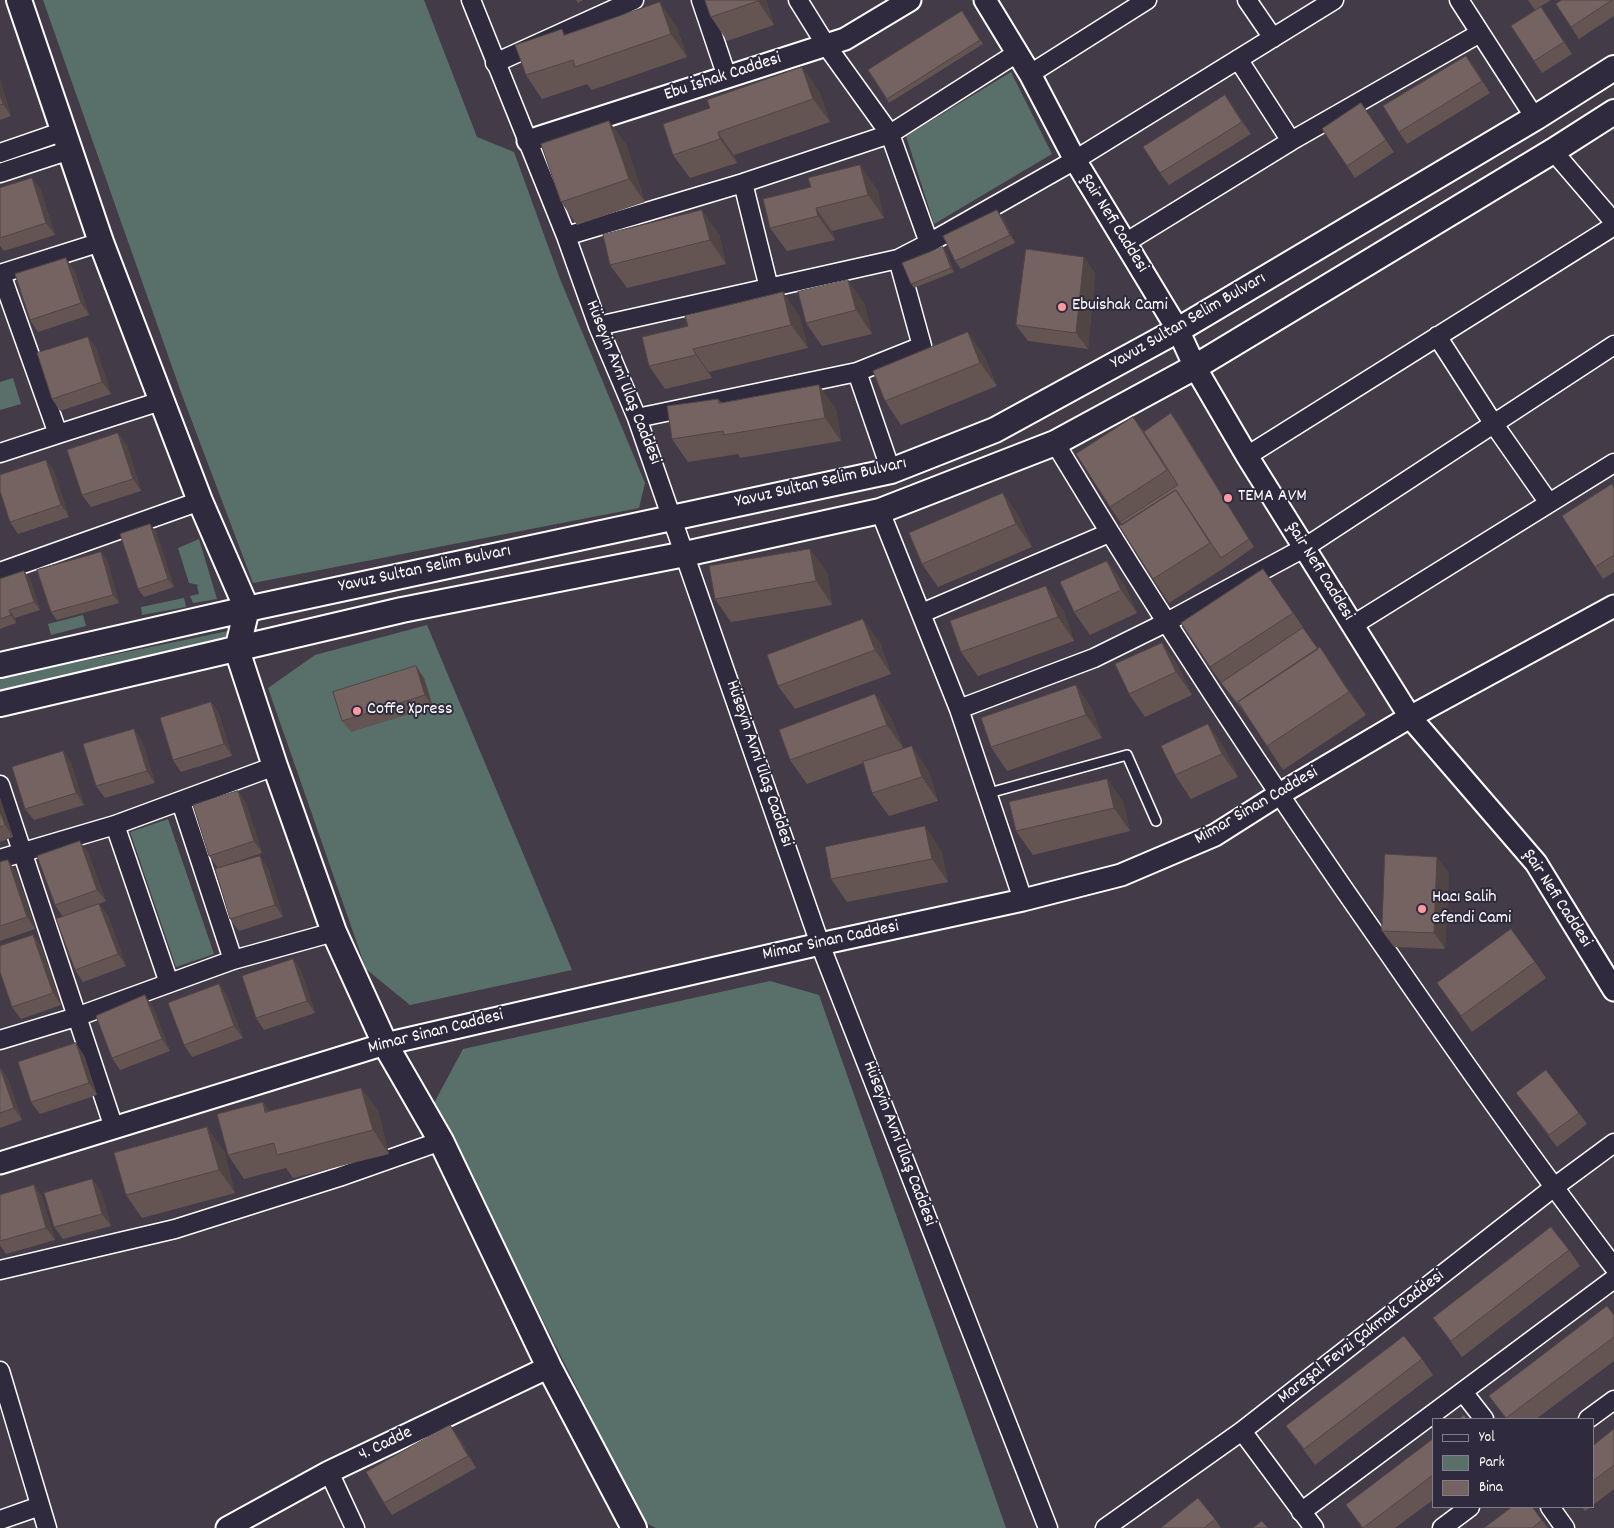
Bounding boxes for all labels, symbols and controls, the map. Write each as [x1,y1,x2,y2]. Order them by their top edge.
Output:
street label: Ebu İshak Caddesi [662,49,784,107]
street label: Şair Nefi Caddesi [1074,171,1152,277]
street label: Yavuz Sultan Selim Bulvarı [1108,269,1270,375]
place label: Ebuishak Cami [1072,296,1168,318]
street label: Hüseyin Avni Ulaş Caddesi [579,298,665,468]
marker: Ebuishak Cami [1056,301,1068,313]
street label: Yavuz Sultan Selim Bulvarı [733,454,909,514]
place label: TEMA AVM [1238,487,1307,509]
marker: TEMA AVM [1222,492,1234,504]
street label: Şair Nefi Caddesi [1280,519,1358,625]
street label: Yavuz Sultan Selim Bulvarı [337,541,513,599]
street label: Hüseyin Avni Ulaş Caddesi [719,678,797,850]
place label: Coffe Xpress [367,700,453,722]
marker: Coffe Xpress [351,705,363,717]
street label: Mimar Sinan Caddesi [1191,763,1323,851]
street label: Şair Nefi Caddesi [1516,846,1596,952]
place label: Hacı Salih efendi Cami [1432,888,1511,931]
marker: Hacı Salih efendi Cami [1416,903,1428,915]
street label: Mimar Sinan Caddesi [761,917,901,967]
street label: Mimar Sinan Caddesi [366,1006,506,1060]
street label: Hüseyin Avni Ulaş Caddesi [857,1059,939,1229]
street label: Mareşal Fevzi Çakmak Caddesi [1274,1266,1450,1410]
legend [1432,1418,1594,1508]
street label: 4. Cadde [356,1423,416,1467]
text: Yol [1479,1427,1495,1449]
text: Park [1479,1452,1505,1474]
text: Bina [1479,1477,1503,1499]

